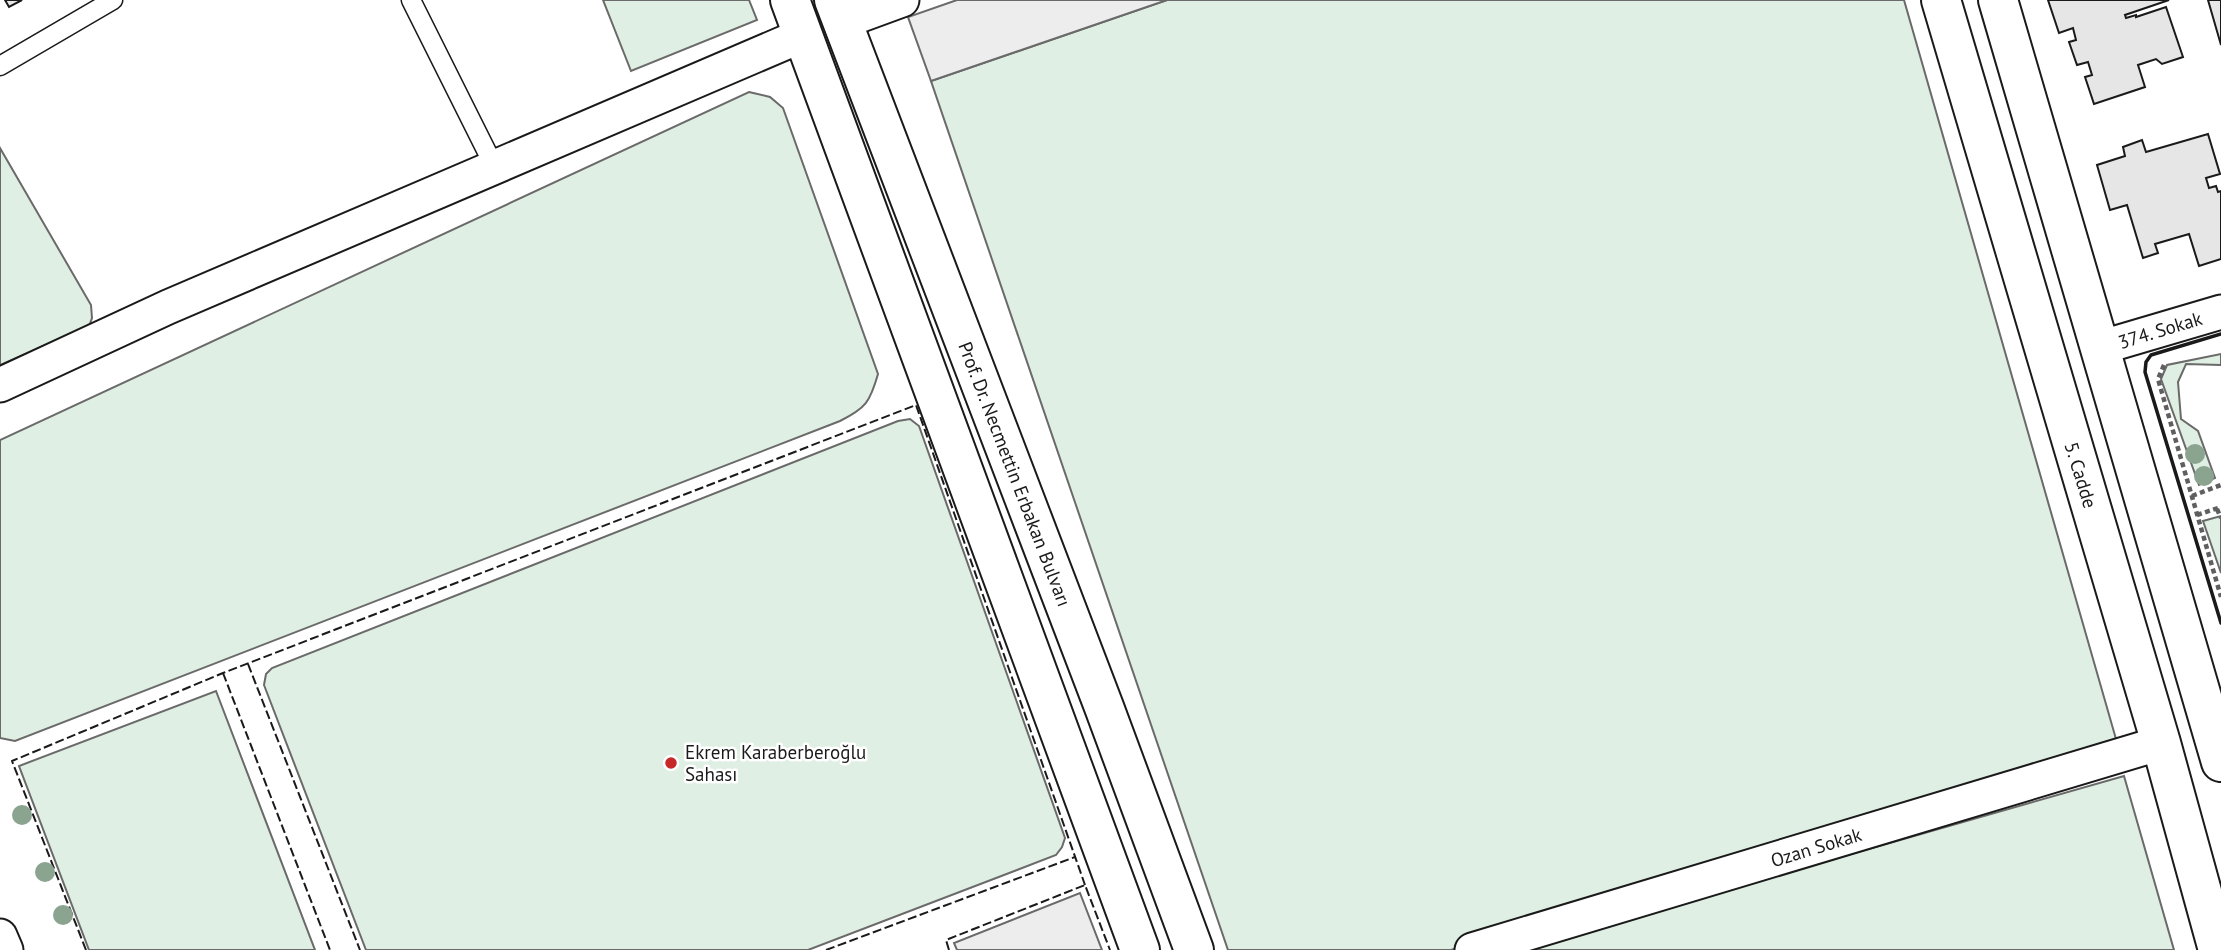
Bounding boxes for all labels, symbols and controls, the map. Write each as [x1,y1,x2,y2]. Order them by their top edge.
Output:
street label: 374. Sokak [2115,306,2205,354]
street label: Prof. Dr. Necmettin Erbakan Bulvarı [953,338,1077,610]
street label: 5. Cadde [2060,439,2102,511]
place label: Ekrem Karaberberoğlu Sahası [685,740,866,786]
marker: Ekrem Karaberberoğlu Sahası [663,755,679,771]
street label: Ozan Sokak [1768,822,1864,872]

